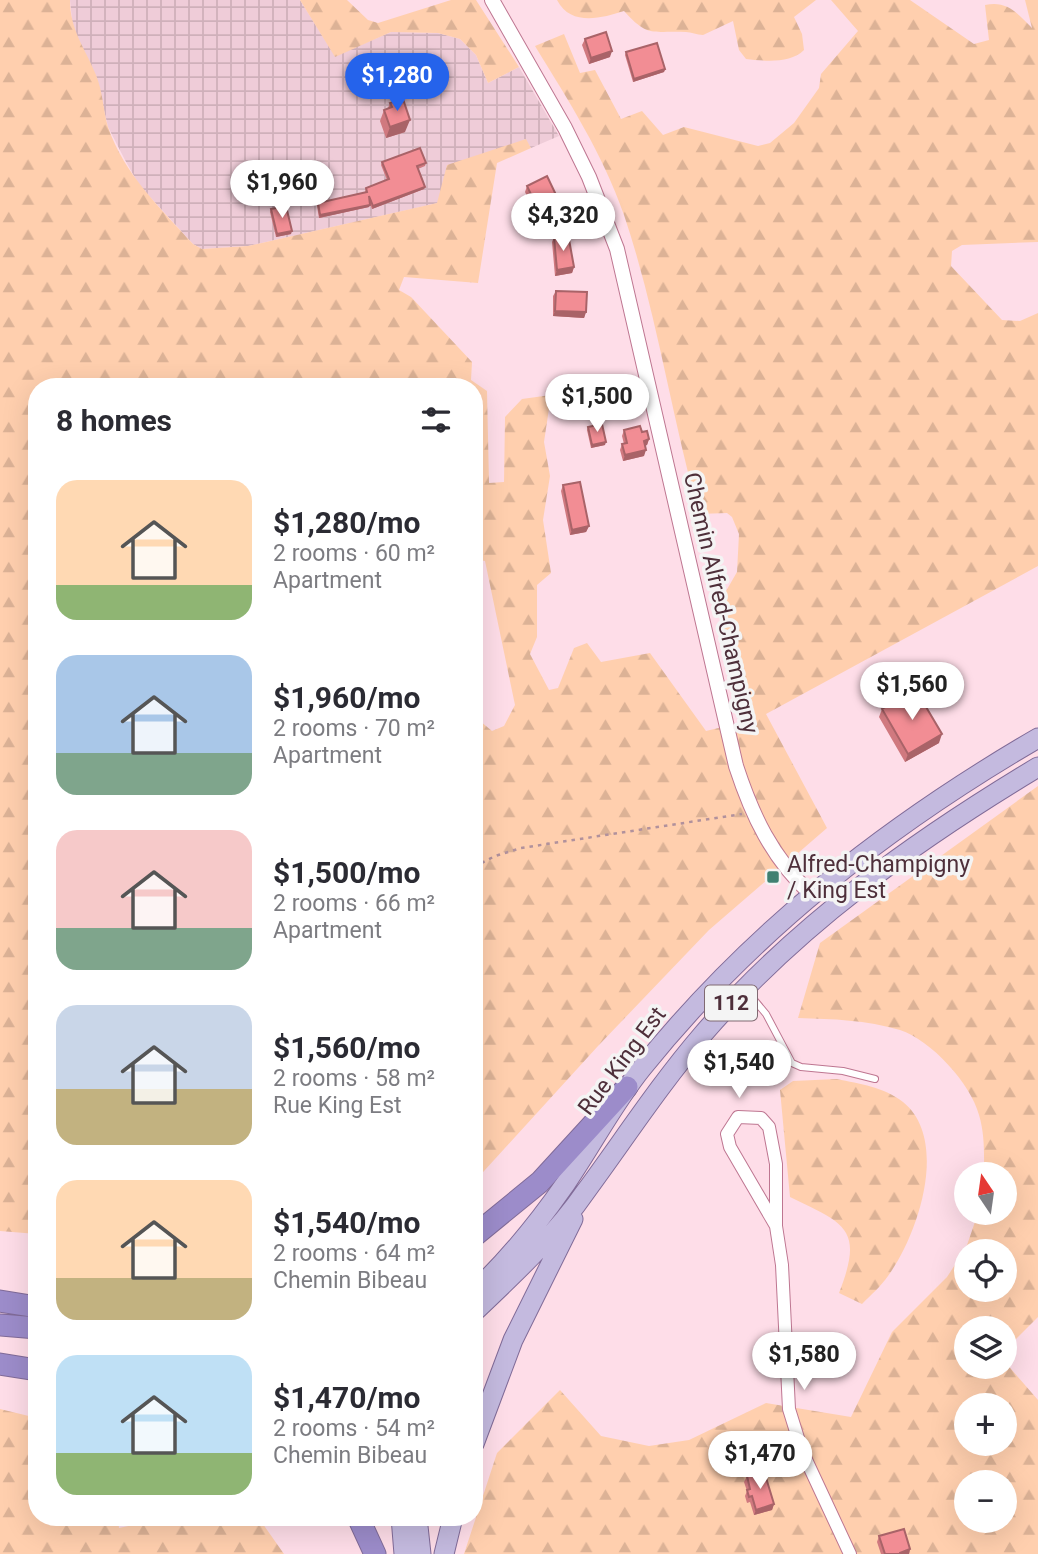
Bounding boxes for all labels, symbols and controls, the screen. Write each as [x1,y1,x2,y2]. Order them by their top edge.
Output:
pin: $1,280 [340,54,454,113]
text: $1,280 [361,62,433,89]
pin: $1,960 [225,160,339,220]
text: $1,960 [246,169,318,196]
pin: $4,320 [506,194,620,253]
text: $4,320 [527,202,599,229]
pin: $1,500 [540,374,654,434]
text: $1,500 [561,383,633,410]
icon: filters [417,401,455,439]
text: 8 homes [56,403,172,438]
street label: Chemin Alfred-Champigny [678,470,764,736]
text: $1,280/mo [273,505,421,540]
icon: home [112,508,196,592]
text: 2 rooms · 60 m² [273,540,435,567]
text: Apartment [273,567,382,594]
pin: $1,560 [855,662,969,722]
text: $1,560 [876,671,948,698]
text: $1,960/mo [273,680,421,715]
icon: home [112,683,196,767]
text: 2 rooms · 70 m² [273,715,435,742]
text: Apartment [273,742,382,769]
place label: Alfred-Champigny / King Est [787,851,970,904]
text: $1,500/mo [273,855,421,890]
icon: home [112,858,196,942]
marker: Alfred-Champigny / King Est [765,869,781,885]
text: 2 rooms · 66 m² [273,890,435,917]
text: Apartment [273,917,382,944]
road number: 112 [705,986,757,1020]
street label: Rue King Est [573,1002,671,1120]
text: $1,560/mo [273,1030,421,1065]
icon: home [112,1033,196,1117]
pin: $1,540 [682,1040,796,1100]
text: $1,540 [703,1049,775,1076]
text: 2 rooms · 58 m² [273,1065,435,1092]
text: Rue King Est [273,1092,402,1119]
north arrow [954,1162,1017,1225]
map controls [954,1162,1017,1533]
text: $1,540/mo [273,1205,421,1240]
icon: home [112,1208,196,1292]
button: locate [954,1239,1017,1302]
text: 2 rooms · 64 m² [273,1240,435,1267]
text: Chemin Bibeau [273,1267,427,1294]
button: layers [954,1316,1017,1379]
pin: $1,580 [747,1332,861,1392]
text: $1,580 [768,1341,840,1368]
text: $1,470/mo [273,1380,421,1415]
icon: home [112,1383,196,1467]
button: + [954,1393,1017,1456]
text: 2 rooms · 54 m² [273,1415,435,1442]
pin: $1,470 [703,1432,817,1491]
text: $1,470 [724,1440,796,1467]
text: Chemin Bibeau [273,1442,427,1469]
button: − [954,1470,1017,1533]

